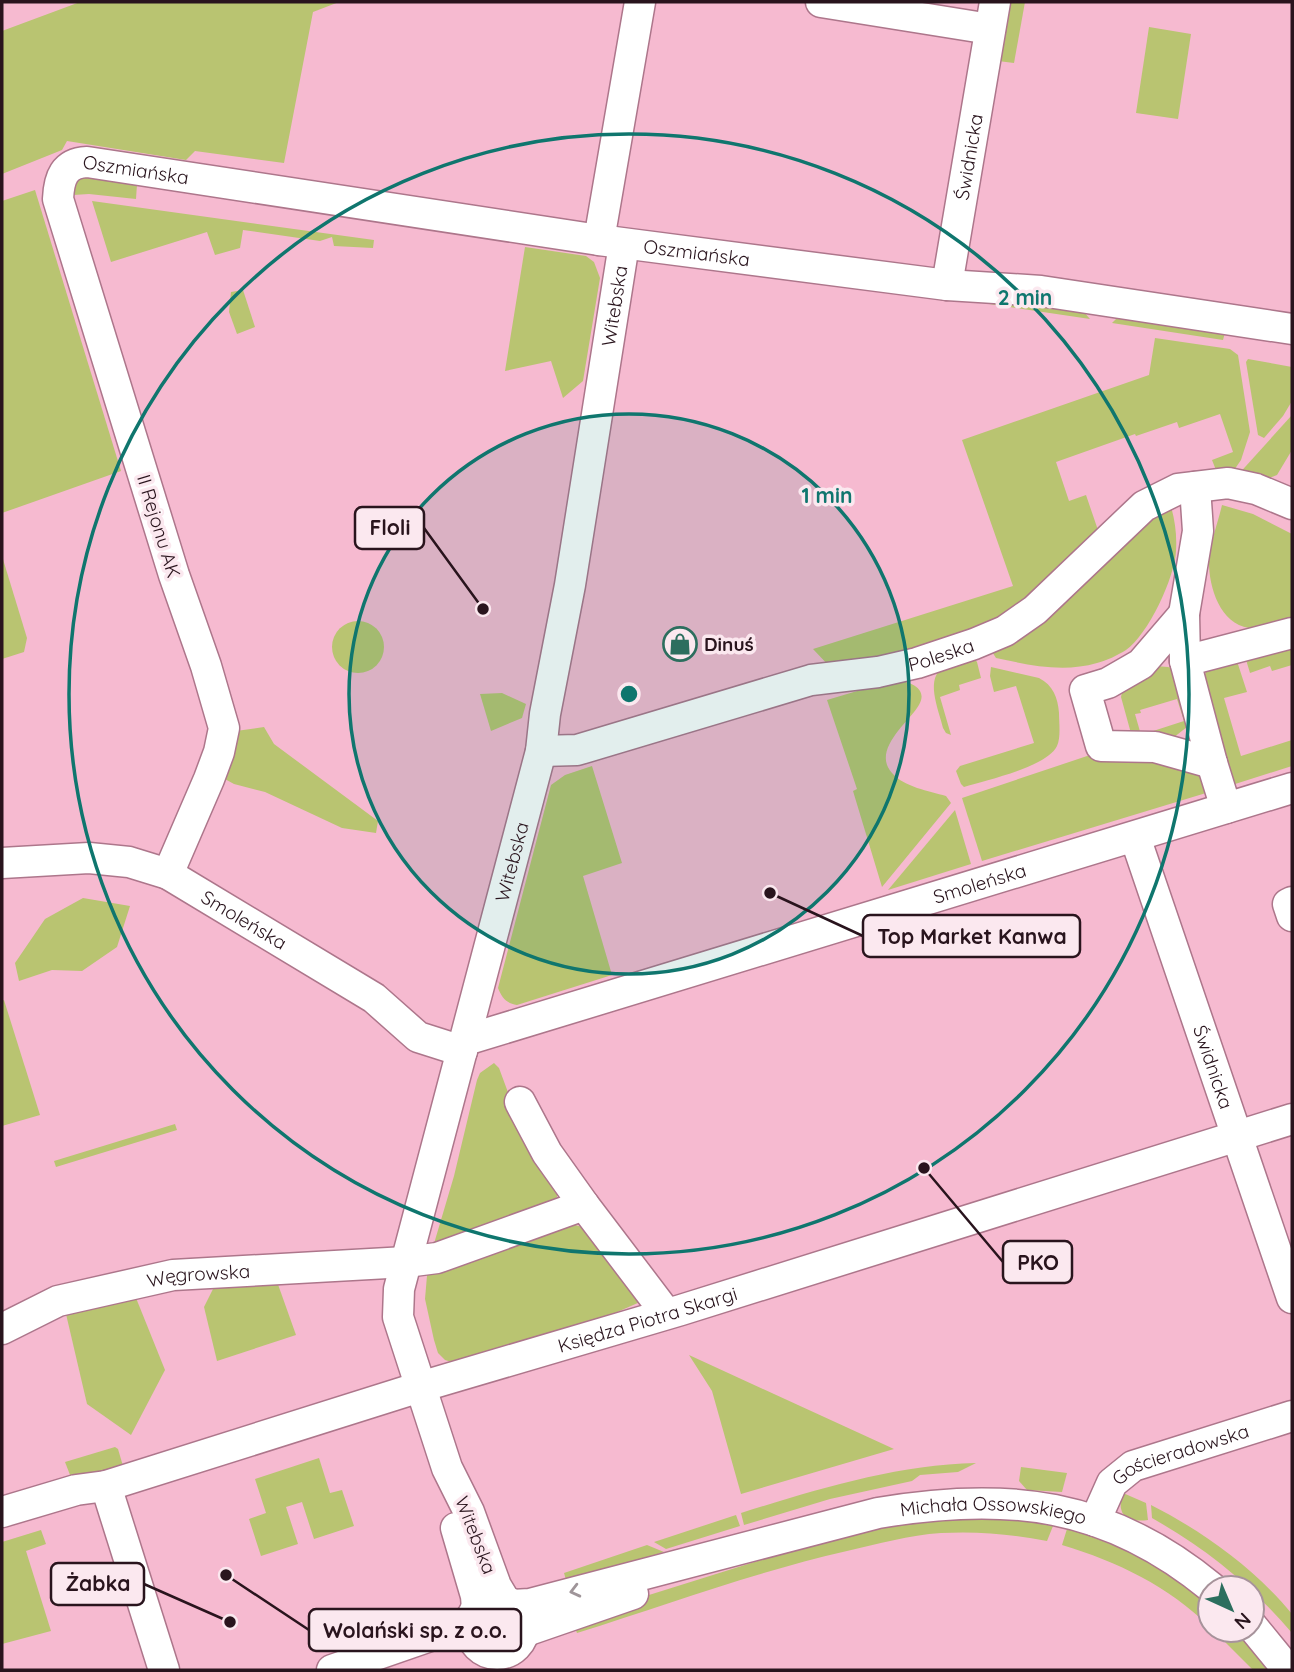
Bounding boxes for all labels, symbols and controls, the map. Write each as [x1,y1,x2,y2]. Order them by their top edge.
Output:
street label: Świdnicka [950,112,988,202]
street label: Oszmiańska [81,150,191,189]
street label: Oszmiańska [642,234,751,271]
street label: Witebska [596,264,632,348]
text: 2 min [998,284,1052,310]
street label: II Rejonu AK [132,471,186,581]
text: 1 min [802,482,852,508]
callout: Floli [355,507,424,549]
text: Floli [370,514,411,540]
shop icon: Dinuś [661,625,699,663]
place label: Dinuś [704,632,754,656]
street label: Poleska [906,633,977,677]
centre of rings [617,682,641,706]
street label: Witebska [490,819,534,904]
street label: Smoleńska [930,858,1029,909]
street label: Smoleńska [197,885,291,955]
callout: Top Market Kanwa [863,915,1080,957]
text: Top Market Kanwa [877,923,1067,949]
street label: Świdnicka [1188,1022,1239,1112]
callout: PKO [1003,1241,1072,1283]
text: PKO [1017,1249,1059,1275]
street label: Węgrowska [145,1259,251,1293]
street label: Księdza Piotra Skargi [555,1281,740,1358]
street label: Gościeradowska [1107,1418,1252,1490]
street label: Michała Ossowskiego [899,1491,1090,1529]
street label: Witebska [450,1493,502,1577]
callout: Żabka [51,1563,144,1605]
text: Żabka [65,1570,131,1596]
north arrow [1196,1574,1266,1644]
one-way arrow [569,1583,581,1597]
text: N [1229,1608,1256,1635]
callout: Wolański sp. z o.o. [309,1609,521,1651]
text: Wolański sp. z o.o. [323,1617,507,1643]

